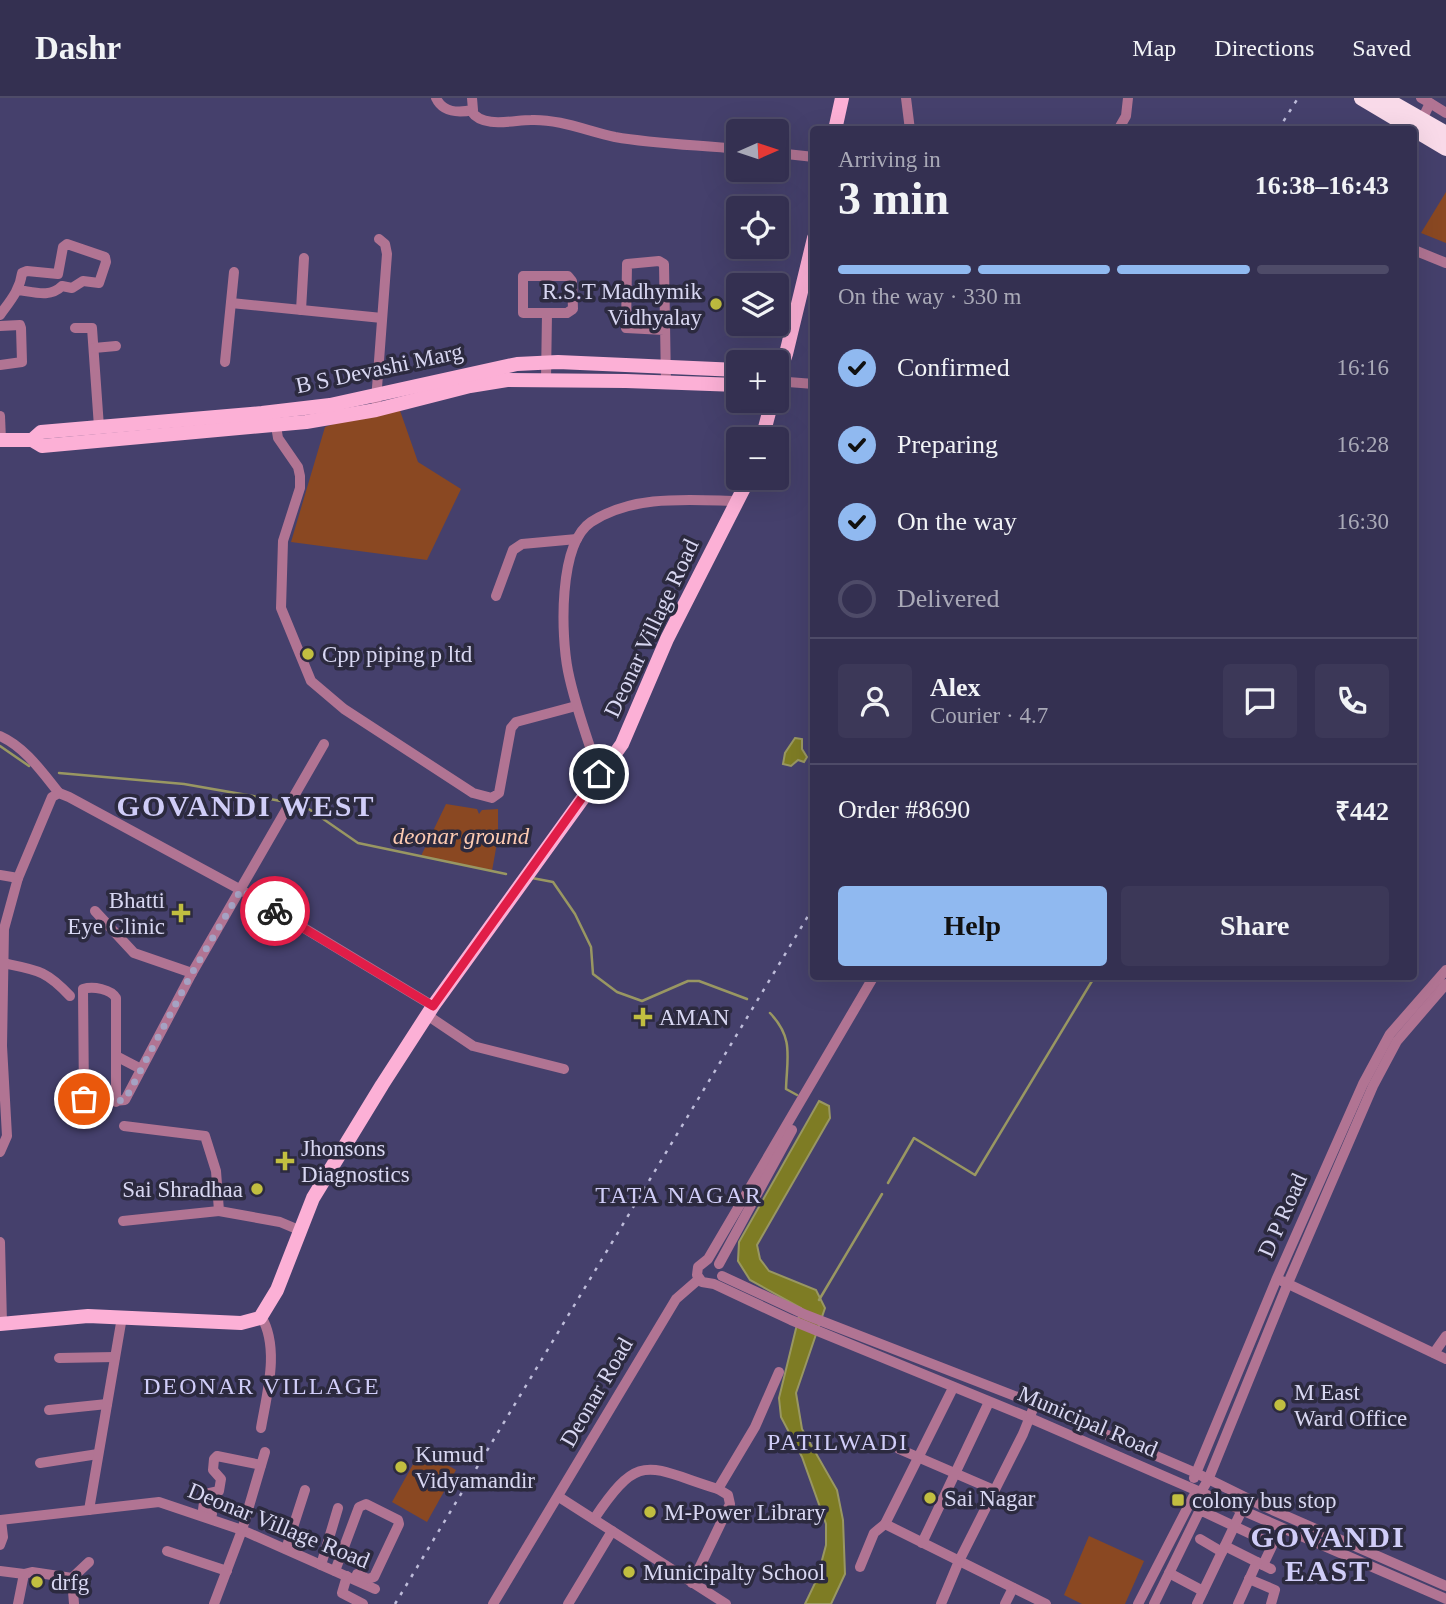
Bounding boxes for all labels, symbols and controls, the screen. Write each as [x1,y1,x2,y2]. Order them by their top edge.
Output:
text: Dashr [35,30,121,66]
text: Map [1132,35,1176,61]
text: Directions [1214,35,1314,61]
text: Saved [1352,35,1411,61]
north arrow [726,119,789,182]
map controls [726,119,789,490]
text: Arriving in [838,147,941,172]
text: 16:38–16:43 [1255,171,1389,200]
text: 3 min [838,173,949,224]
button: locate [726,196,789,259]
button: layers [726,273,789,336]
place label: R.S.T Madhymik Vidhyalay [542,279,702,330]
text: On the way · 330 m [838,284,1021,309]
marker: R.S.T Madhymik Vidhyalay [708,296,724,312]
street label: B S Devashi Marg [293,338,465,398]
icon: check [838,349,876,387]
button: + [726,350,789,413]
text: Confirmed [897,353,1010,382]
text: 16:16 [1337,355,1389,380]
icon: check [838,426,876,464]
button: − [726,427,789,490]
text: Preparing [897,430,998,459]
text: 16:28 [1337,432,1389,457]
icon: check [838,503,876,541]
text: On the way [897,507,1017,536]
text: 16:30 [1337,509,1389,534]
street label: Deonar Village Road [599,535,704,721]
text: Delivered [897,584,1000,613]
place label: Cpp piping p ltd [322,642,473,667]
marker: Cpp piping p ltd [300,646,316,662]
button: person [838,664,912,738]
button: chat [1223,664,1297,738]
button: phone [1315,664,1389,738]
text: Alex [930,673,981,702]
text: Courier · 4.7 [930,703,1048,728]
pin [569,744,629,804]
icon: home [580,755,618,793]
district label: GOVANDI WEST [117,789,375,822]
text: Order #8690 [838,795,970,824]
text: ₹442 [1335,797,1389,826]
park label: deonar ground [393,824,530,849]
courier [240,876,310,946]
button: Help [838,886,1107,966]
button: Share [1121,886,1389,966]
place label: Bhatti Eye Clinic [67,888,165,939]
icon: bike [256,892,294,930]
marker: Bhatti Eye Clinic [171,903,191,923]
place label: AMAN [659,1005,730,1030]
marker: AMAN [633,1007,653,1027]
pin [54,1069,114,1129]
icon: bag [65,1080,103,1118]
place label: Jhonsons Diagnostics [301,1136,410,1187]
marker: Jhonsons Diagnostics [275,1151,295,1171]
street label: D P Road [1253,1169,1312,1261]
place label: Sai Shradhaa [122,1177,243,1202]
marker: Sai Shradhaa [249,1181,265,1197]
district label: TATA NAGAR [595,1182,763,1208]
street label: Deonar Road [555,1333,638,1451]
district label: DEONAR VILLAGE [143,1373,381,1399]
place label: M East Ward Office [1294,1380,1407,1431]
street label: Municipal Road [1014,1381,1162,1462]
marker: M East Ward Office [1272,1397,1288,1413]
district label: PATILWADI [767,1429,909,1455]
place label: Kumud Vidyamandir [415,1442,535,1493]
marker: Kumud Vidyamandir [393,1459,409,1475]
street label: Deonar Village Road [184,1478,374,1574]
place label: Sai Nagar [944,1486,1036,1511]
place label: colony bus stop [1192,1488,1336,1513]
marker: Sai Nagar [922,1490,938,1506]
marker: colony bus stop [1170,1492,1186,1508]
place label: M-Power Library [664,1500,826,1525]
marker: M-Power Library [642,1504,658,1520]
district label: GOVANDI EAST [1250,1520,1406,1587]
place label: Municipalty School [643,1560,825,1585]
marker: Municipalty School [621,1564,637,1580]
place label: drfg [51,1570,90,1595]
marker: drfg [29,1574,45,1590]

